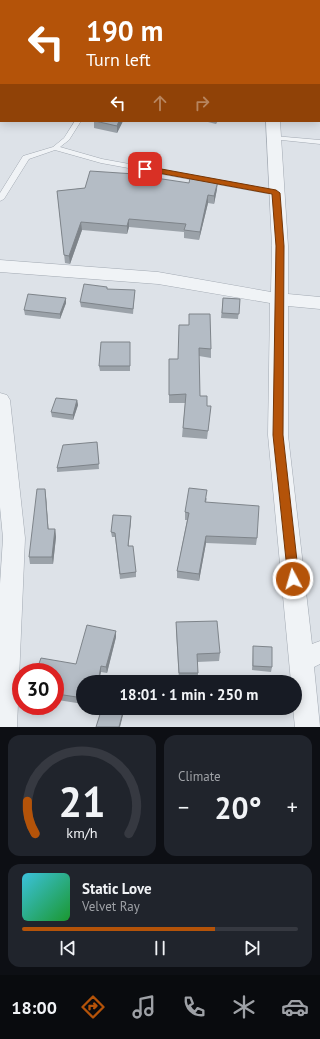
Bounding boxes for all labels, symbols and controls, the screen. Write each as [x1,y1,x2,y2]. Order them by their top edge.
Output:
text: 190 m [86,12,163,49]
icon: left [20,16,72,68]
text: Turn left [86,48,151,71]
icon: left [107,92,129,114]
icon: ahead [149,92,171,114]
icon: right [191,92,213,114]
pin [128,152,162,186]
icon: arrive [134,158,156,180]
position arrow [272,558,314,600]
speed limit sign: 30 [12,663,64,715]
text: 18:01 · 1 min · 250 m [120,685,258,704]
text: Climate [178,768,221,785]
text: 21 [58,774,106,827]
text: 20° [214,788,262,827]
text: − [178,793,189,821]
text: + [287,793,298,821]
text: km/h [66,822,98,841]
text: Static Love [82,879,152,898]
text: Velvet Ray [82,898,140,915]
icon: previous [57,937,79,959]
icon: pause [149,937,171,959]
icon: next [241,937,263,959]
icon: directions [79,993,107,1021]
icon: music [130,993,158,1021]
icon: phone [180,993,208,1021]
icon: climate [230,993,258,1021]
icon: car [281,993,309,1021]
text: 18:00 [11,996,57,1019]

